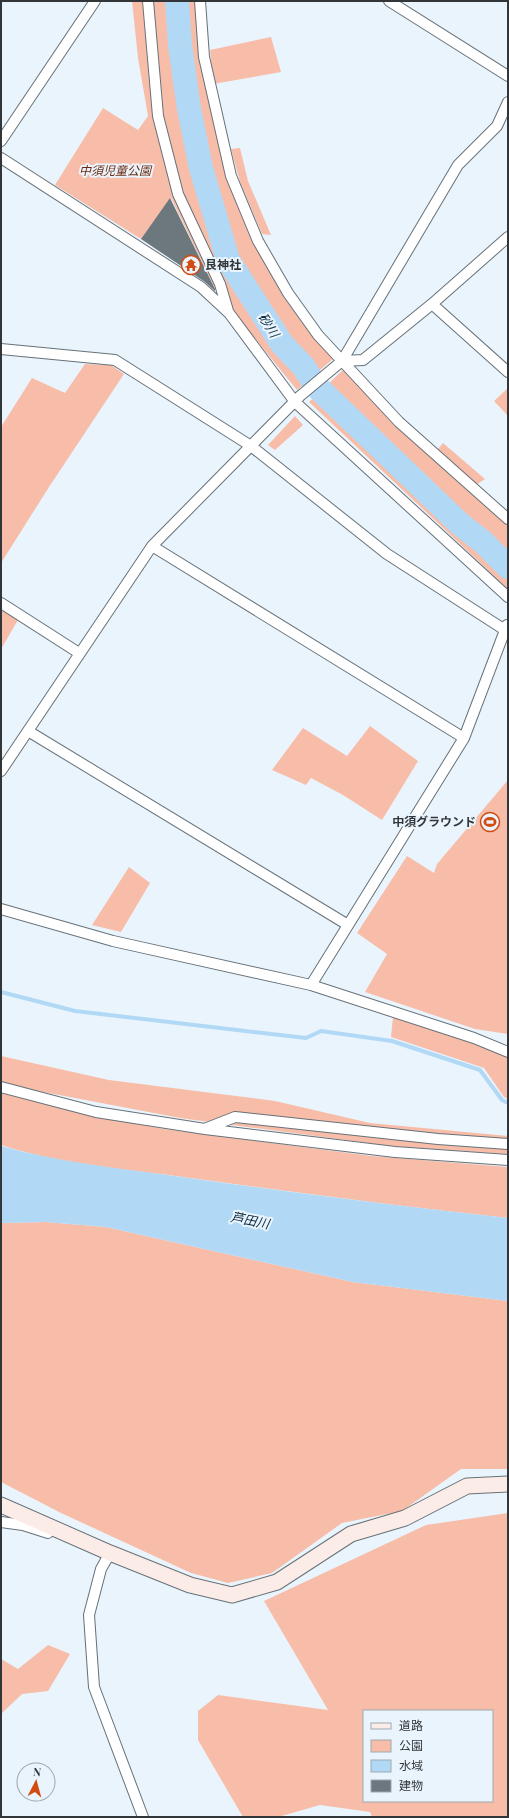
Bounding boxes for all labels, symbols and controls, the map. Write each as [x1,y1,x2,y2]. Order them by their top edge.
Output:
park label: 中須児童公園 [79,162,153,178]
temple icon: 艮神社 [180,254,202,276]
place label: 艮神社 [205,256,241,272]
water label: 砂川 [255,309,285,342]
sports icon: 中須グラウンド [479,811,501,833]
place label: 中須グラウンド [392,813,476,829]
water label: 芦田川 [229,1207,273,1232]
legend [363,1710,493,1802]
text: 道路 [399,1717,423,1733]
text: 公園 [399,1737,423,1753]
text: 水域 [399,1757,423,1773]
north arrow [16,1762,56,1802]
text: N [32,1764,42,1779]
text: 建物 [399,1777,423,1793]

